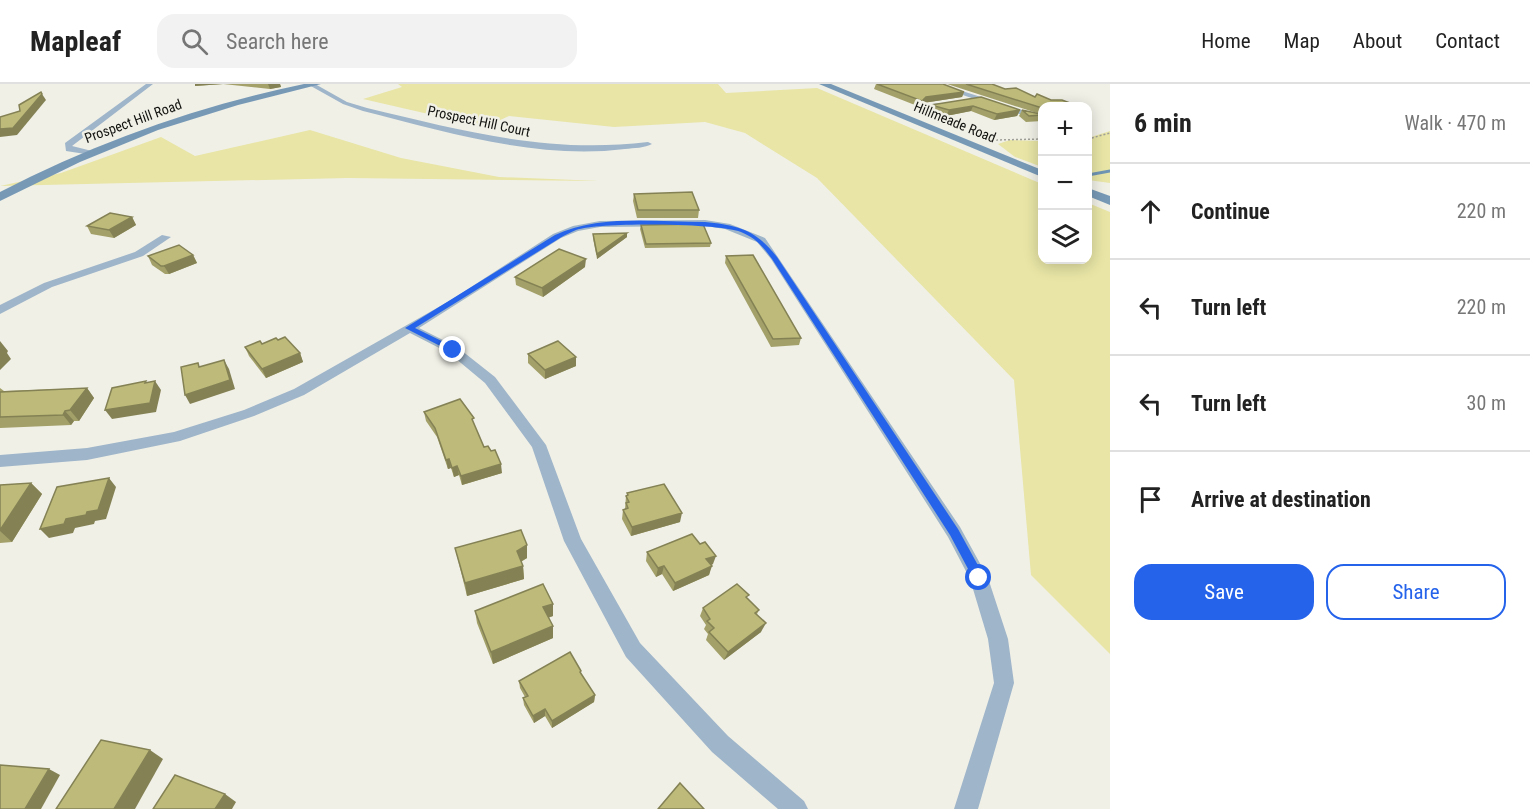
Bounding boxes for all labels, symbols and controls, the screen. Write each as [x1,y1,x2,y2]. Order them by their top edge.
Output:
search box [157,14,577,68]
text: Mapleaf [30,25,121,58]
icon: search [178,25,211,58]
text: Search here [226,29,328,54]
text: Home [1201,29,1251,53]
text: Map [1284,29,1320,53]
text: About [1353,29,1402,53]
text: Contact [1435,29,1500,53]
street label: Prospect Hill Road [82,96,184,146]
street label: Hillmeade Road [912,98,998,146]
street label: Prospect Hill Court [426,102,532,140]
map controls [1038,102,1092,264]
button: + [1038,102,1092,156]
text: 6 min [1134,108,1192,138]
text: Walk · 470 m [1405,111,1506,135]
button: − [1038,156,1092,210]
icon: ahead [1134,195,1167,228]
text: Continue [1191,199,1270,224]
text: 220 m [1457,199,1506,223]
button: layers [1038,210,1092,264]
icon: left [1134,291,1167,324]
text: Turn left [1191,295,1266,320]
text: 220 m [1457,295,1506,319]
route end [439,336,465,362]
icon: left [1134,387,1167,420]
text: Turn left [1191,391,1266,416]
text: 30 m [1467,391,1506,415]
icon: arrive [1134,483,1167,516]
text: Arrive at destination [1191,487,1371,512]
route start [965,564,991,590]
button: Save [1134,564,1314,620]
button: Share [1326,564,1506,620]

